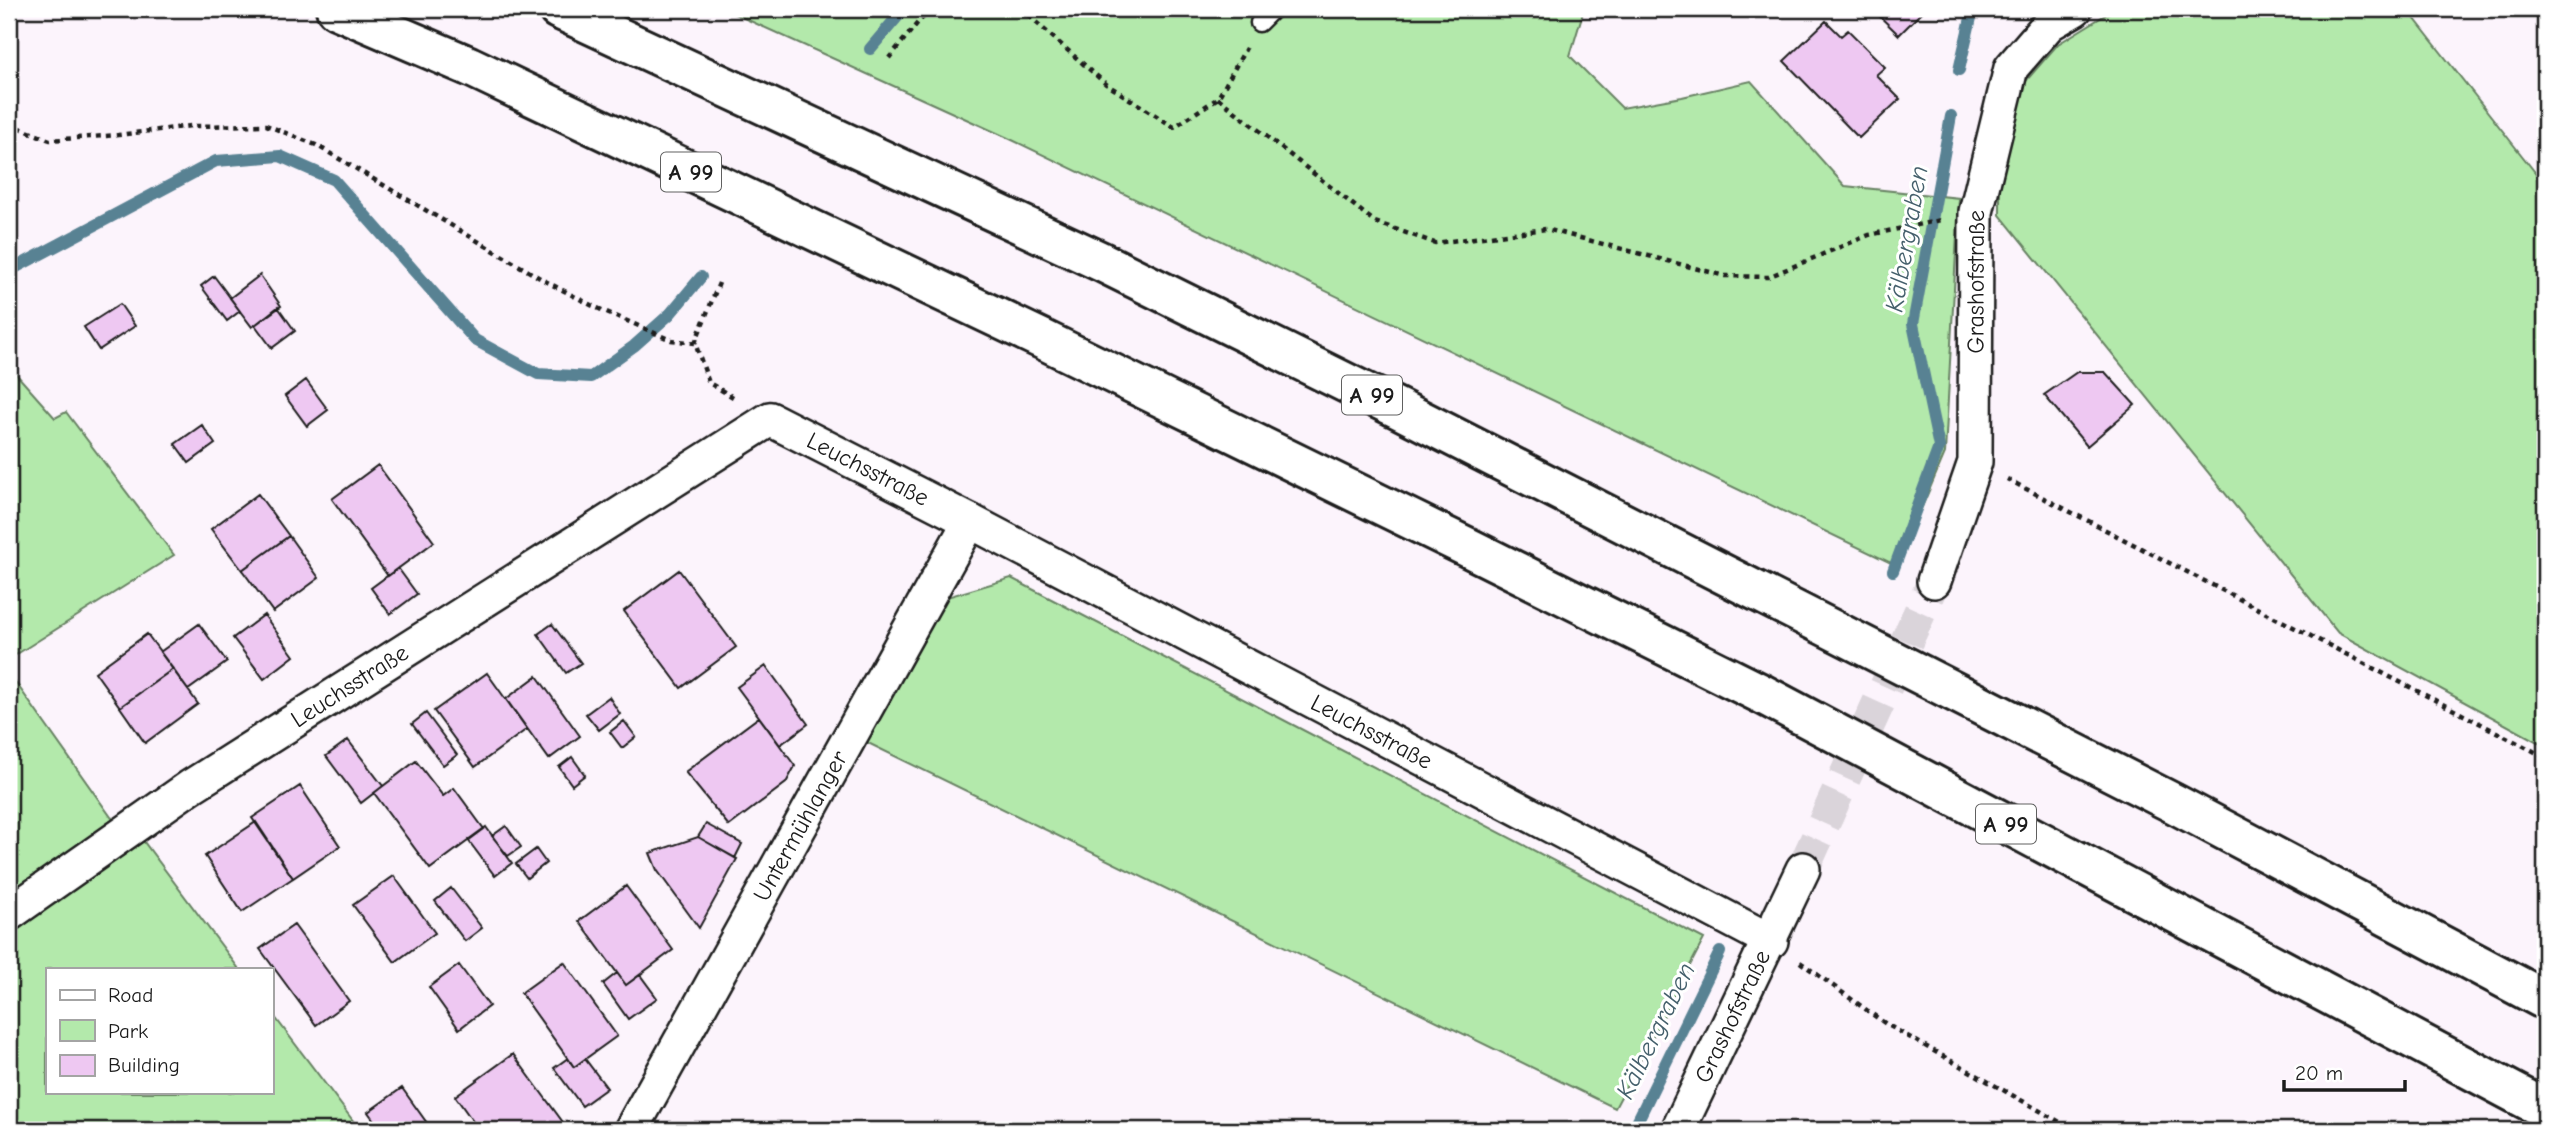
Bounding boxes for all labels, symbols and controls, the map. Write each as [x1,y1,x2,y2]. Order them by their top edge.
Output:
road number: A 99 [661,153,721,192]
water label: Kälbergraben [1879,164,1935,314]
street label: Grashofstraße [1961,210,1990,354]
road number: A 99 [1342,376,1402,414]
street label: Leuchsstraße [802,426,934,512]
street label: Leuchsstraße [286,638,413,733]
street label: Leuchsstraße [1306,688,1437,775]
street label: Untermühlanger [747,745,854,906]
road number: A 99 [1976,804,2036,844]
street label: Grashofstraße [1689,945,1776,1087]
water label: Kälbergraben [1610,958,1702,1104]
legend [46,968,273,1094]
text: Road [108,983,153,1007]
text: Park [108,1019,148,1043]
scale bar [2284,1048,2405,1092]
text: Building [108,1053,180,1077]
text: 20 m [2295,1061,2343,1085]

